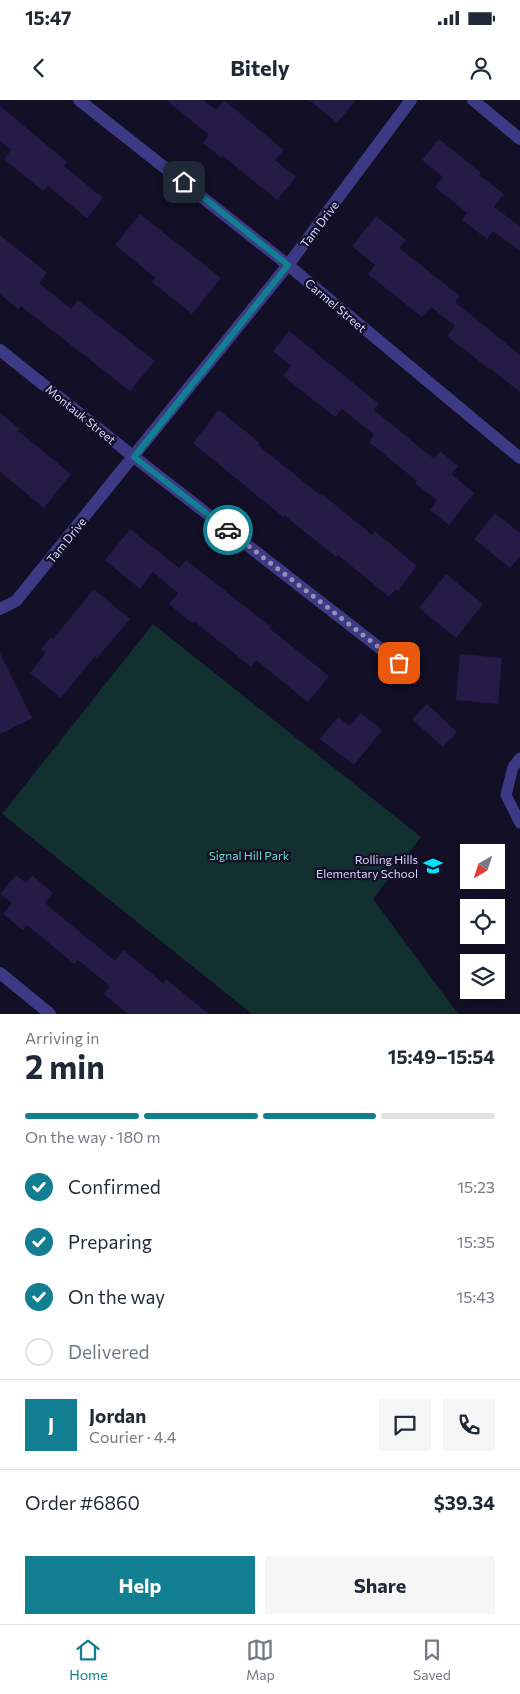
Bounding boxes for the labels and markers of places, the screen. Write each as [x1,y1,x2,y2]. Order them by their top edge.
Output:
pin [163,161,205,203]
pin [378,642,420,684]
place label: Rolling Hills Elementary School [316,852,418,880]
school or university icon: Rolling Hills Elementary School [422,855,444,877]

